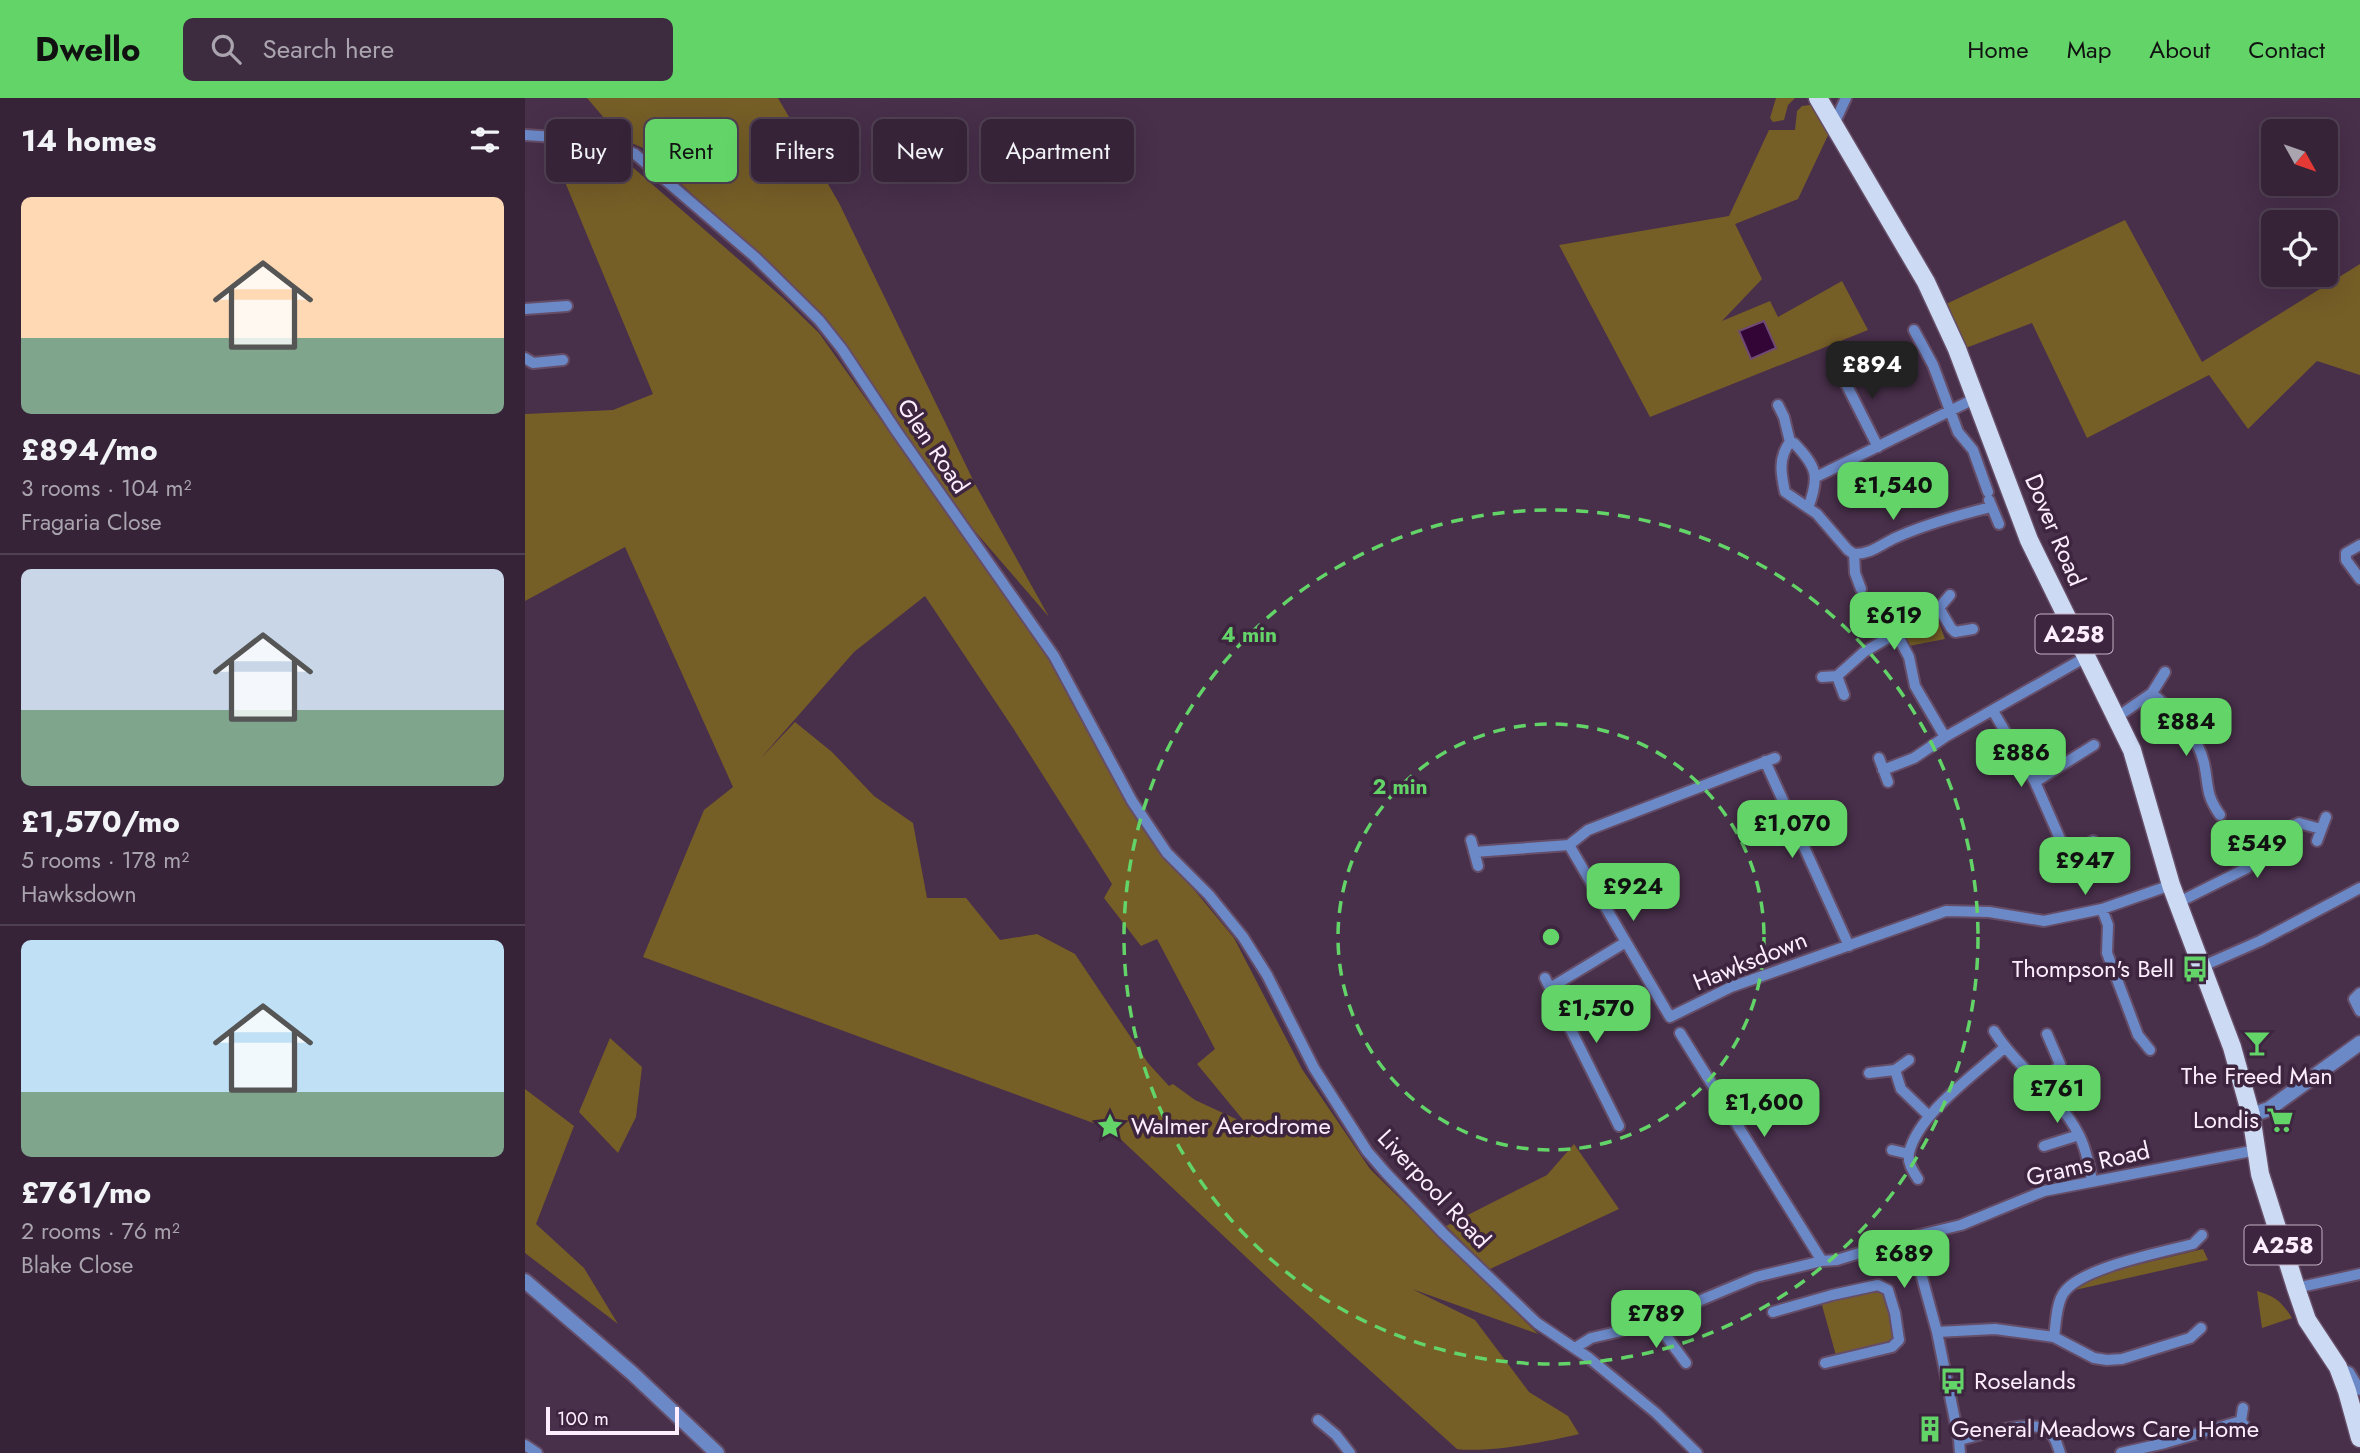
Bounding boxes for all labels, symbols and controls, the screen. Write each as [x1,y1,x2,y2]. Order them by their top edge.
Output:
search box [183,18,673,81]
text: Dwello [35,26,141,73]
icon: search [207,30,245,68]
text: Search here [263,30,394,68]
text: Home [1967,32,2029,67]
text: Map [2067,32,2111,67]
text: About [2149,32,2210,67]
text: Contact [2248,32,2325,67]
text: 14 homes [21,119,156,162]
chip: Buy [546,119,631,182]
chip: Rent [645,119,737,182]
chip: Filters [751,119,859,182]
chip: New [873,119,967,182]
chip: Apartment [981,119,1134,182]
north arrow [2261,119,2338,196]
map controls [2261,119,2338,287]
icon: filters [466,121,504,159]
button: locate [2261,210,2338,287]
icon: home [200,242,326,368]
pin: £894 [1831,342,1913,401]
text: £894 [1842,347,1902,381]
street label: Glen Road [889,391,978,500]
text: £894/mo [21,428,158,471]
pin: £1,540 [1836,462,1950,522]
text: £1,540 [1853,468,1933,502]
street label: Dover Road [2016,468,2095,591]
text: 3 rooms · 104 m² [21,471,191,505]
text: Fragaria Close [21,505,162,539]
pin: £619 [1853,592,1935,652]
text: £619 [1866,598,1922,632]
icon: home [200,614,326,740]
road number: A258 [2035,614,2113,654]
text: 4 min [1221,620,1277,650]
pin: £884 [2145,698,2227,758]
text: £884 [2157,704,2215,738]
pin: £886 [1980,730,2062,789]
text: £886 [1992,735,2050,769]
text: 2 min [1372,772,1428,802]
text: £1,570/mo [21,800,180,843]
pin: £1,070 [1735,800,1849,860]
text: £1,070 [1753,806,1831,840]
pin: £549 [2216,820,2298,880]
text: £549 [2227,826,2287,860]
pin: £947 [2044,838,2126,897]
text: 5 rooms · 178 m² [21,843,189,877]
text: £947 [2055,843,2115,877]
pin: £924 [1592,864,1674,923]
text: £924 [1603,869,1663,903]
text: Hawksdown [21,877,136,911]
street label: Hawksdown [1687,922,1812,999]
centre of rings [1539,925,1563,949]
place label: Thompson's Bell [2012,951,2174,986]
bus stop icon: Thompson's Bell [2180,954,2210,984]
icon: home [200,985,326,1111]
pin: £1,570 [1539,986,1653,1045]
text: £1,570 [1557,991,1635,1025]
bar icon: The Freed Man [2242,1028,2272,1058]
place label: The Freed Man [2181,1058,2333,1093]
pin: £761 [2016,1066,2098,1125]
text: £761 [2029,1071,2085,1105]
pin: £1,600 [1707,1080,1821,1139]
text: £1,600 [1724,1085,1804,1119]
place label: Londis [2193,1102,2259,1137]
supermarket icon: Londis [2265,1105,2295,1135]
place label: Walmer Aerodrome [1131,1108,1331,1143]
place icon: Walmer Aerodrome [1095,1111,1125,1141]
street label: Liverpool Road [1370,1121,1499,1256]
street label: Grams Road [2023,1132,2153,1195]
text: £761/mo [21,1171,151,1214]
text: 2 rooms · 76 m² [21,1214,180,1248]
road number: A258 [2245,1226,2321,1264]
pin: £689 [1863,1230,1945,1290]
text: £689 [1874,1236,1934,1270]
text: Blake Close [21,1248,133,1282]
pin: £789 [1615,1290,1697,1350]
text: £789 [1627,1296,1685,1330]
place label: Roselands [1974,1363,2076,1398]
bus stop icon: Roselands [1938,1366,1968,1396]
scale bar [546,1404,679,1436]
text: 100 m [557,1405,609,1432]
place label: General Meadows Care Home [1951,1411,2259,1446]
building icon: General Meadows Care Home [1915,1414,1945,1444]

